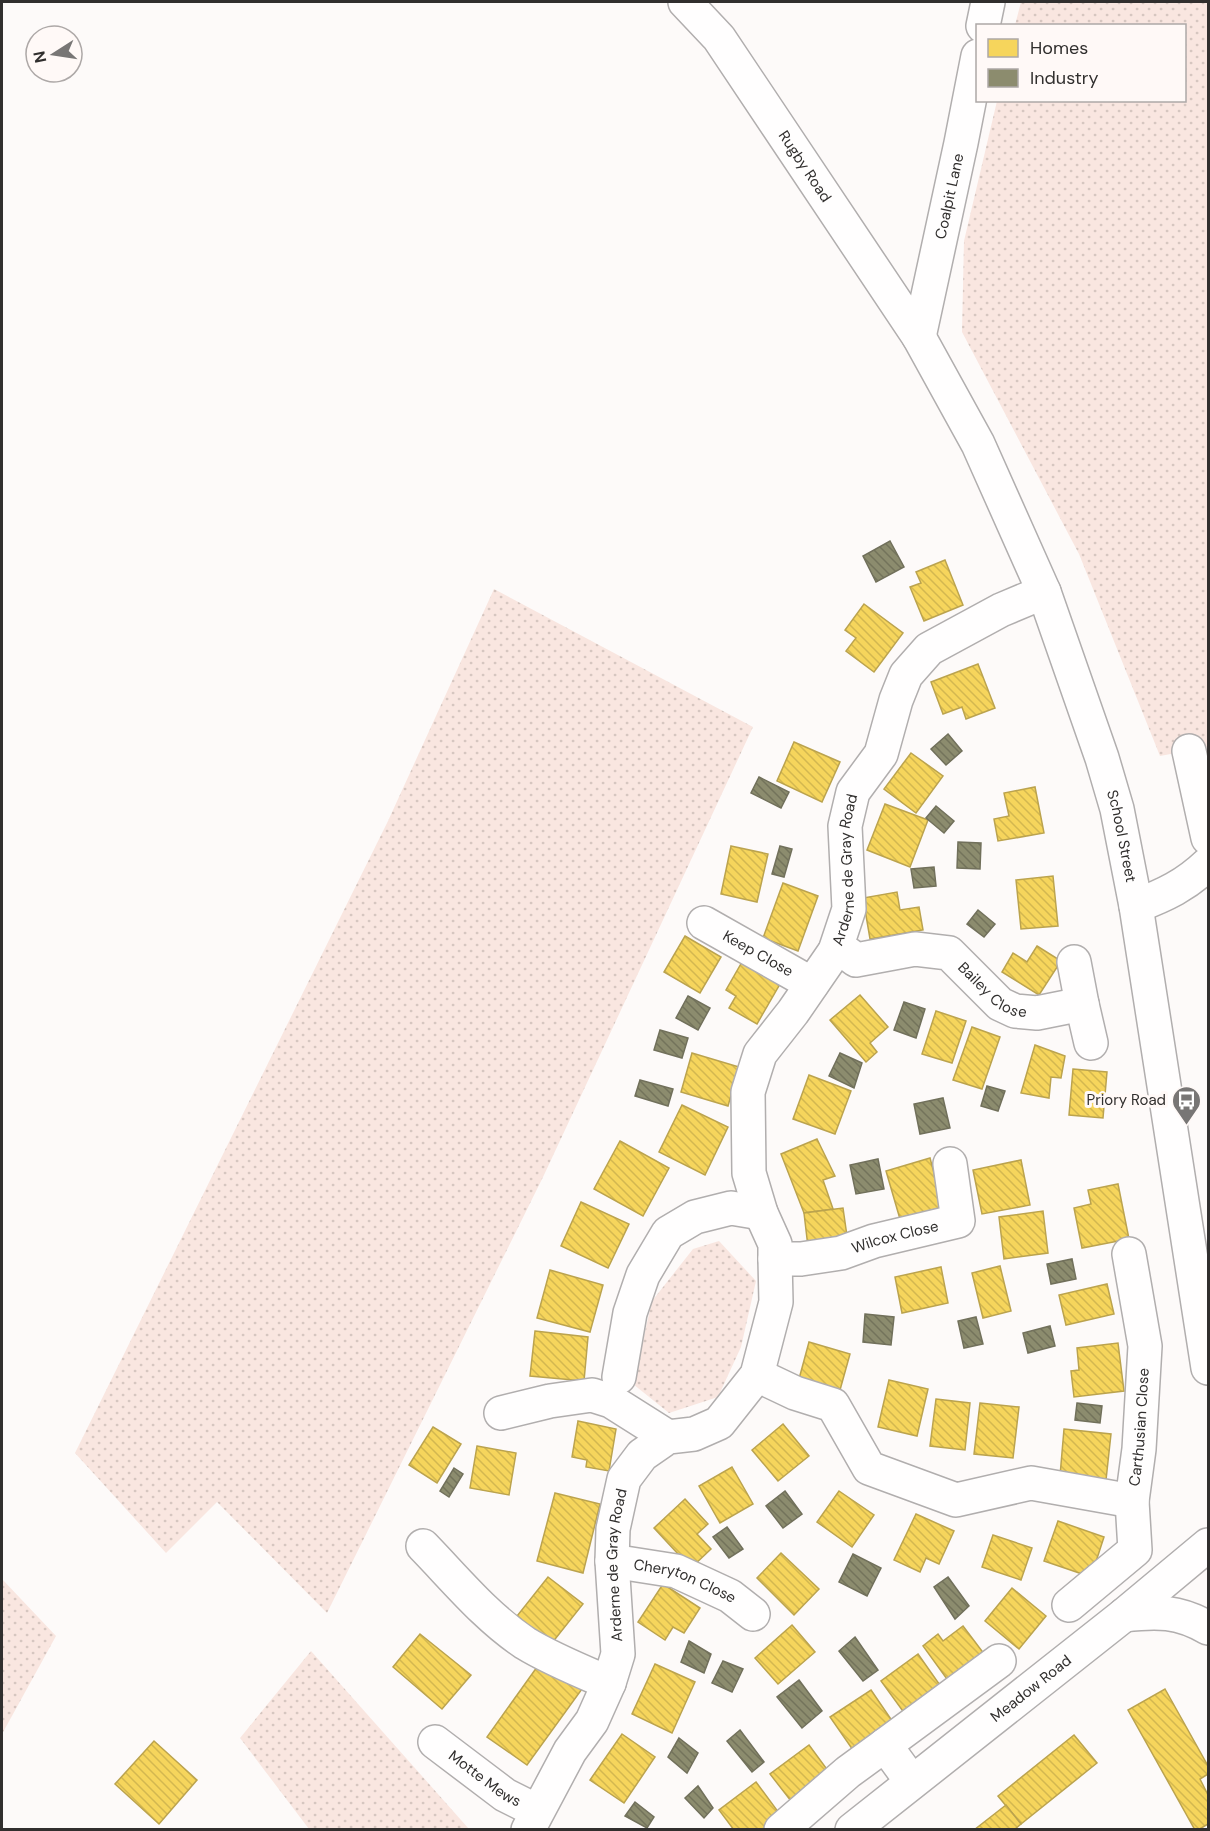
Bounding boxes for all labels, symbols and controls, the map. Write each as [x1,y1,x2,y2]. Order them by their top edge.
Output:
north arrow [24,24,84,84]
legend [976,24,1186,102]
text: Homes [1030,36,1088,60]
text: N [28,49,51,65]
text: Industry [1030,66,1099,90]
street label: Rugby Road [774,127,836,206]
street label: Coalpit Lane [930,151,968,241]
street label: School Street [1102,788,1141,884]
street label: Arderne de Gray Road [827,792,862,948]
street label: Keep Close [719,926,797,981]
street label: Bailey Close [954,958,1028,1022]
bus stop icon: Priory Road [1171,1084,1203,1126]
place label: Priory Road [1086,1090,1166,1110]
street label: Wilcox Close [849,1216,941,1258]
street label: Carthusian Close [1124,1367,1154,1487]
street label: Arderne de Gray Road [602,1487,632,1642]
street label: Cheryton Close [632,1555,741,1607]
street label: Meadow Road [986,1650,1075,1727]
street label: Motte Mews [444,1746,524,1811]

